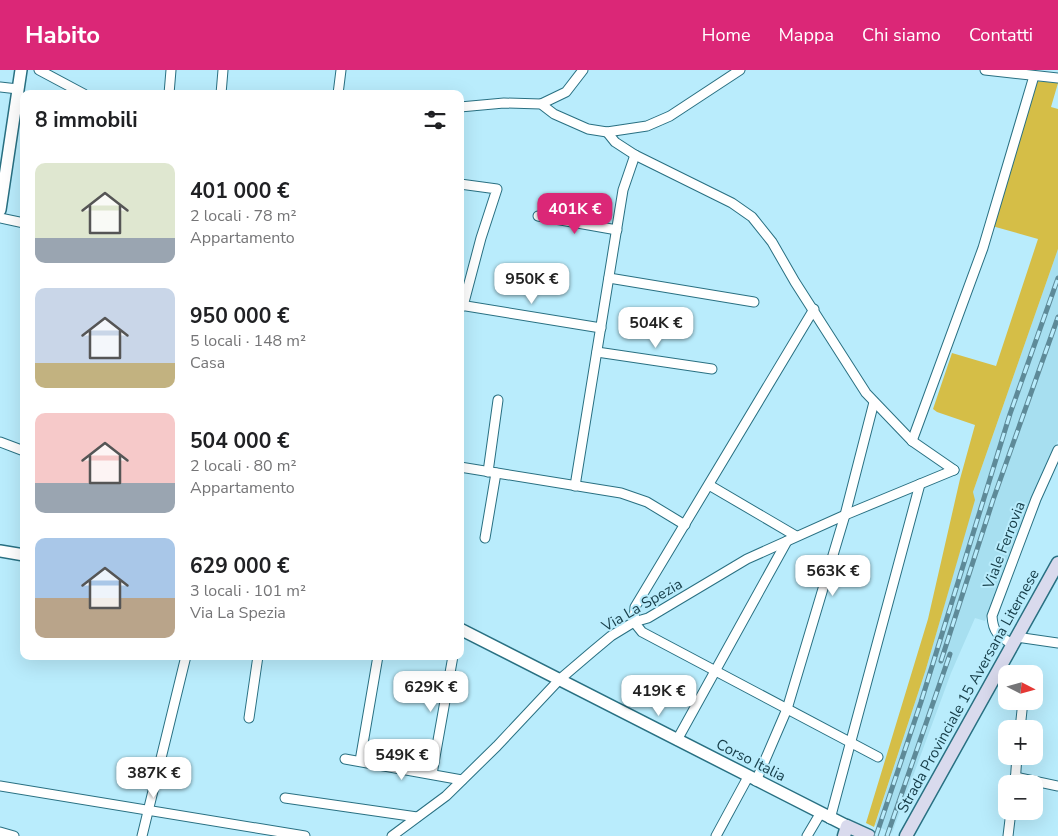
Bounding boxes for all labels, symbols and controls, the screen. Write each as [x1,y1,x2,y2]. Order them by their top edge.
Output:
text: Habito [25,19,100,51]
text: Home [702,23,750,47]
text: Mappa [778,23,834,47]
text: Chi siamo [862,23,941,47]
text: Contatti [969,23,1033,47]
text: 8 immobili [35,106,138,134]
icon: filters [421,106,449,134]
text: 401 000 € [190,177,290,205]
icon: home [75,183,135,243]
pin: 401K € [534,192,616,235]
text: 401K € [548,198,602,220]
text: 2 locali · 78 m² [190,205,297,227]
text: Appartamento [190,227,295,249]
pin: 950K € [491,262,573,305]
text: 950K € [505,268,559,290]
text: 950 000 € [190,302,290,330]
pin: 504K € [615,306,697,349]
icon: home [75,308,135,368]
text: 504K € [629,312,683,334]
text: 5 locali · 148 m² [190,330,306,352]
text: Casa [190,352,225,374]
text: 504 000 € [190,427,290,455]
icon: home [75,433,135,493]
text: 2 locali · 80 m² [190,455,297,477]
text: Appartamento [190,477,295,499]
street label: Viale Ferrovia [978,499,1030,592]
text: 629 000 € [190,552,290,580]
pin: 563K € [792,554,874,597]
icon: home [75,558,135,618]
text: 563K € [806,560,860,582]
street label: Strada Provinciale 15 Aversana Liternese [892,565,1044,817]
street label: Via La Spezia [597,574,686,637]
text: 3 locali · 101 m² [190,580,306,602]
text: Via La Spezia [190,602,286,624]
north arrow [998,665,1042,710]
map controls [998,665,1043,820]
pin: 629K € [390,670,472,713]
pin: 419K € [618,674,700,717]
text: 629K € [404,676,458,698]
text: 419K € [632,680,686,702]
button: + [998,720,1043,765]
street label: Corso Italia [713,734,789,786]
pin: 549K € [361,738,443,781]
text: 549K € [375,744,429,766]
pin: 387K € [113,756,195,799]
text: 387K € [127,762,181,784]
button: − [998,775,1043,820]

